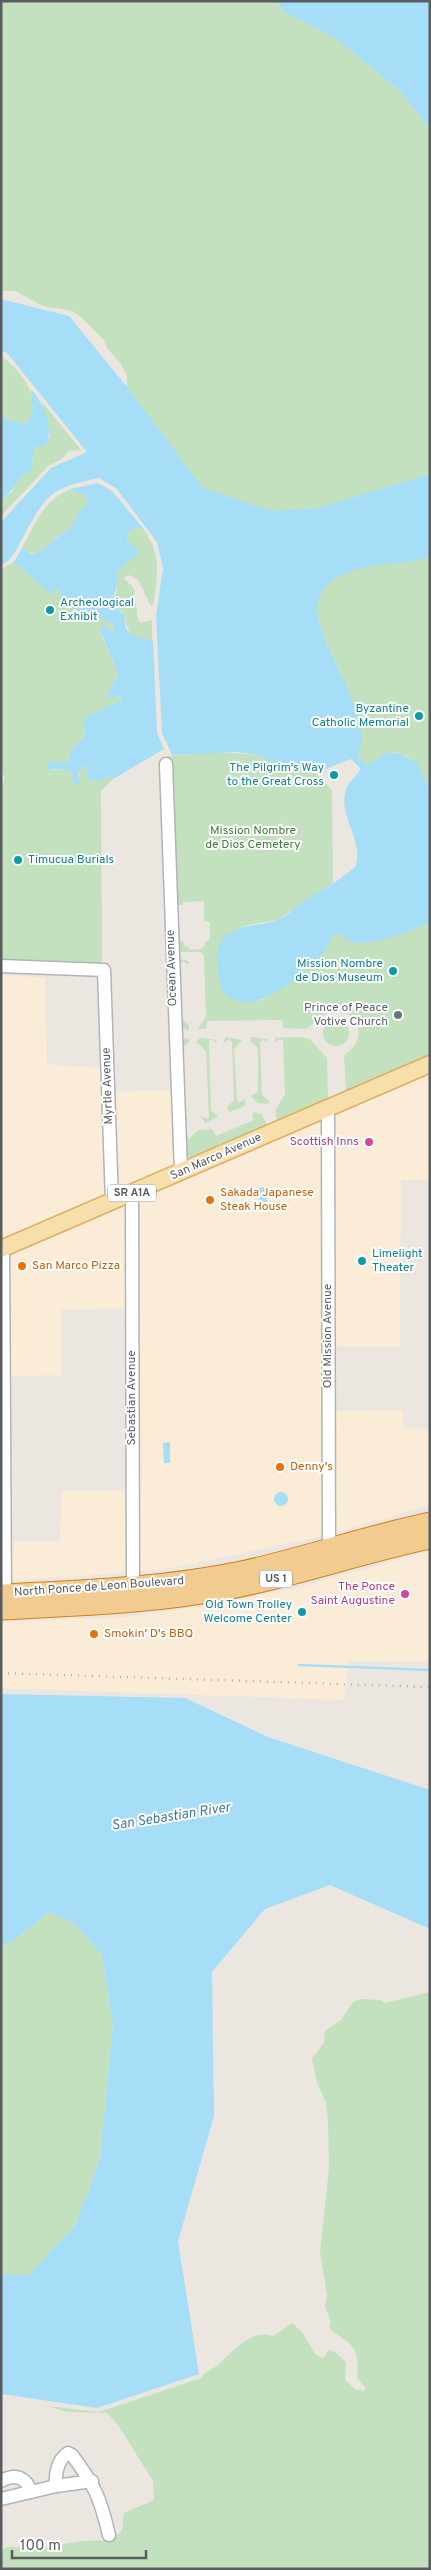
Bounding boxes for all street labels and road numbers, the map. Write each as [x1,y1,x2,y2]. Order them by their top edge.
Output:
street label: Ocean Avenue [163,929,181,1007]
street label: Myrtle Avenue [99,1047,117,1125]
street label: San Marco Avenue [168,1130,264,1184]
road number: SR A1A [108,1184,156,1202]
street label: Old Mission Avenue [320,1284,336,1388]
street label: Sebastian Avenue [124,1350,140,1446]
road number: US 1 [260,1570,292,1588]
street label: North Ponce de Leon Boulevard [13,1573,185,1601]

